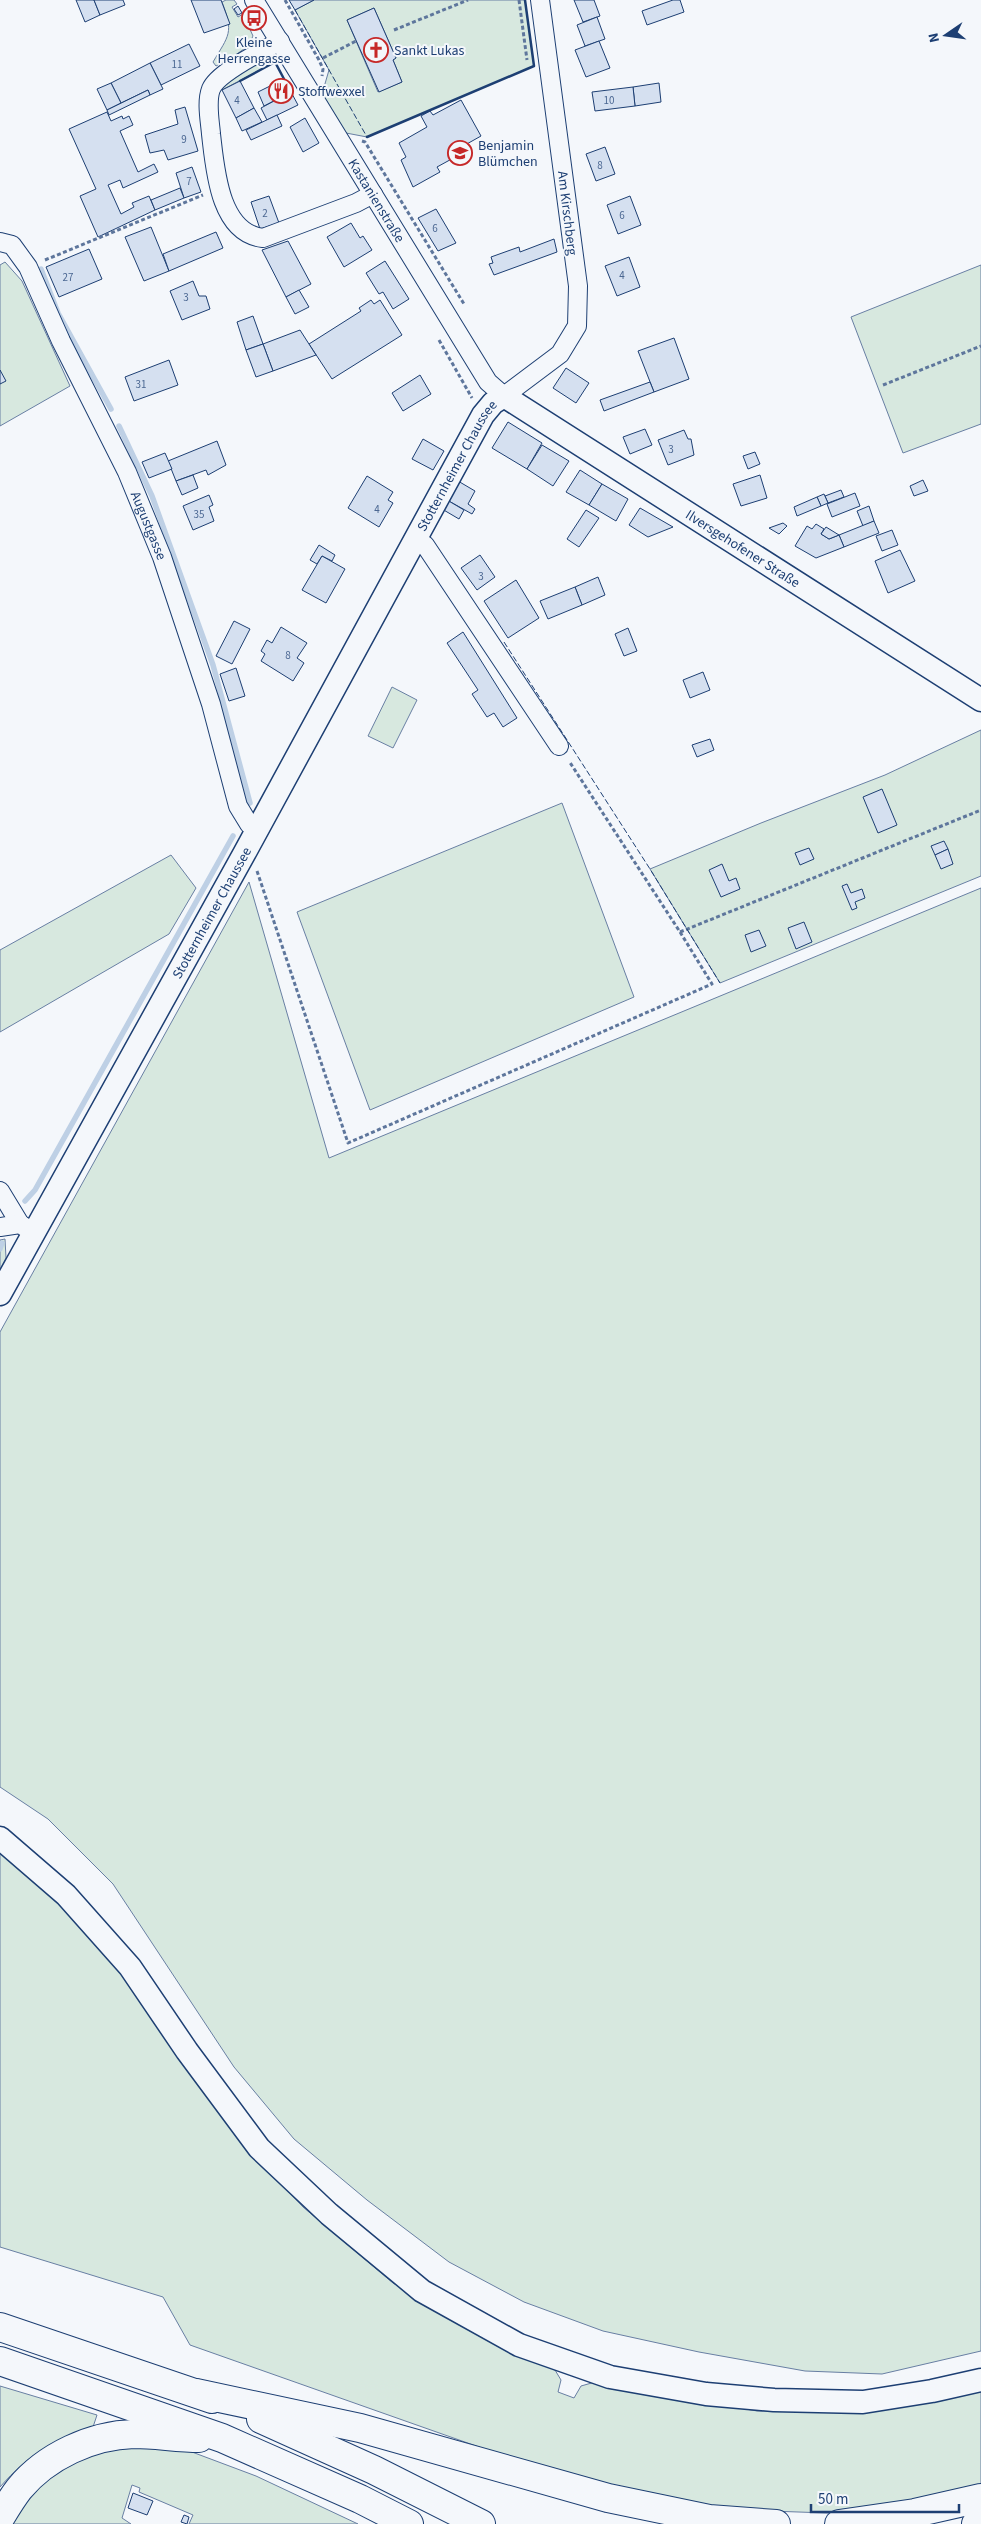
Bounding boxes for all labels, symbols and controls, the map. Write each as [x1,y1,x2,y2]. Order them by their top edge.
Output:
bus stop icon: Kleine Herrengasse [241,5,267,31]
north arrow [921,10,971,60]
text: N [924,31,945,44]
place label: Kleine Herrengasse [218,33,290,69]
church icon: Sankt Lukas [363,37,389,63]
place label: Sankt Lukas [394,41,464,61]
house number: 11 [172,57,182,72]
restaurant icon: Stoffwexxel [268,78,294,104]
place label: Stoffwexxel [298,82,365,102]
house number: 4 [234,93,240,108]
house number: 10 [604,93,614,108]
house number: 9 [181,132,187,147]
place label: Benjamin Blümchen [478,136,538,172]
school or university icon: Benjamin Blümchen [447,140,473,166]
street label: Kastanienstraße [343,155,409,247]
house number: 8 [597,158,603,173]
street label: Am Kirschberg [552,170,582,256]
house number: 7 [186,174,192,189]
house number: 2 [262,206,268,221]
house number: 6 [619,208,625,223]
house number: 6 [432,221,438,236]
house number: 4 [619,268,625,283]
house number: 27 [63,270,73,285]
house number: 3 [183,290,189,305]
house number: 31 [136,377,146,392]
street label: Stotternheimer Chaussee [413,396,502,535]
house number: 3 [668,442,674,457]
street label: Augustgasse [125,488,171,563]
house number: 4 [374,502,380,517]
street label: Ilversgehofener Straße [681,505,804,593]
house number: 35 [194,507,204,522]
house number: 3 [478,569,484,584]
house number: 8 [285,648,291,663]
street label: Stotternheimer Chaussee [168,844,257,983]
scale bar [811,2482,958,2514]
text: 50 m [818,2489,848,2510]

